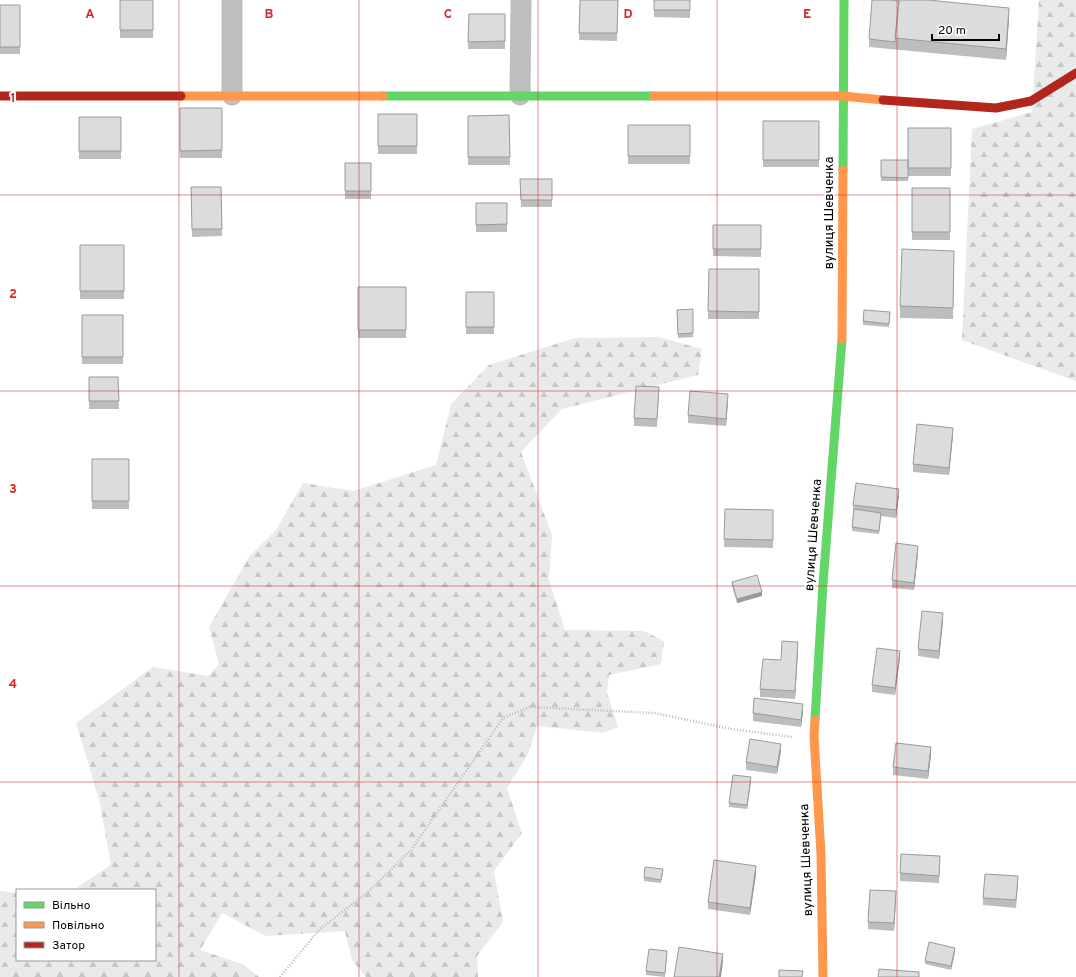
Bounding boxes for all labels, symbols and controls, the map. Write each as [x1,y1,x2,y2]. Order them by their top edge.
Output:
text: A [85,7,95,23]
text: B [265,7,274,23]
text: C [444,7,452,23]
text: D [623,7,633,23]
text: E [803,7,811,23]
scale bar [932,16,999,42]
text: 20 m [938,23,966,39]
text: 1 [10,91,16,107]
street label: вулиця Шевченка [822,157,838,269]
text: 2 [9,287,17,303]
street label: вулиця Шевченка [802,478,826,592]
text: 3 [9,482,17,498]
text: 4 [9,677,17,693]
street label: вулиця Шевченка [797,804,817,916]
legend [16,889,156,961]
text: Вільно [52,898,91,914]
text: Повільно [52,918,105,934]
text: Затор [52,938,85,954]

